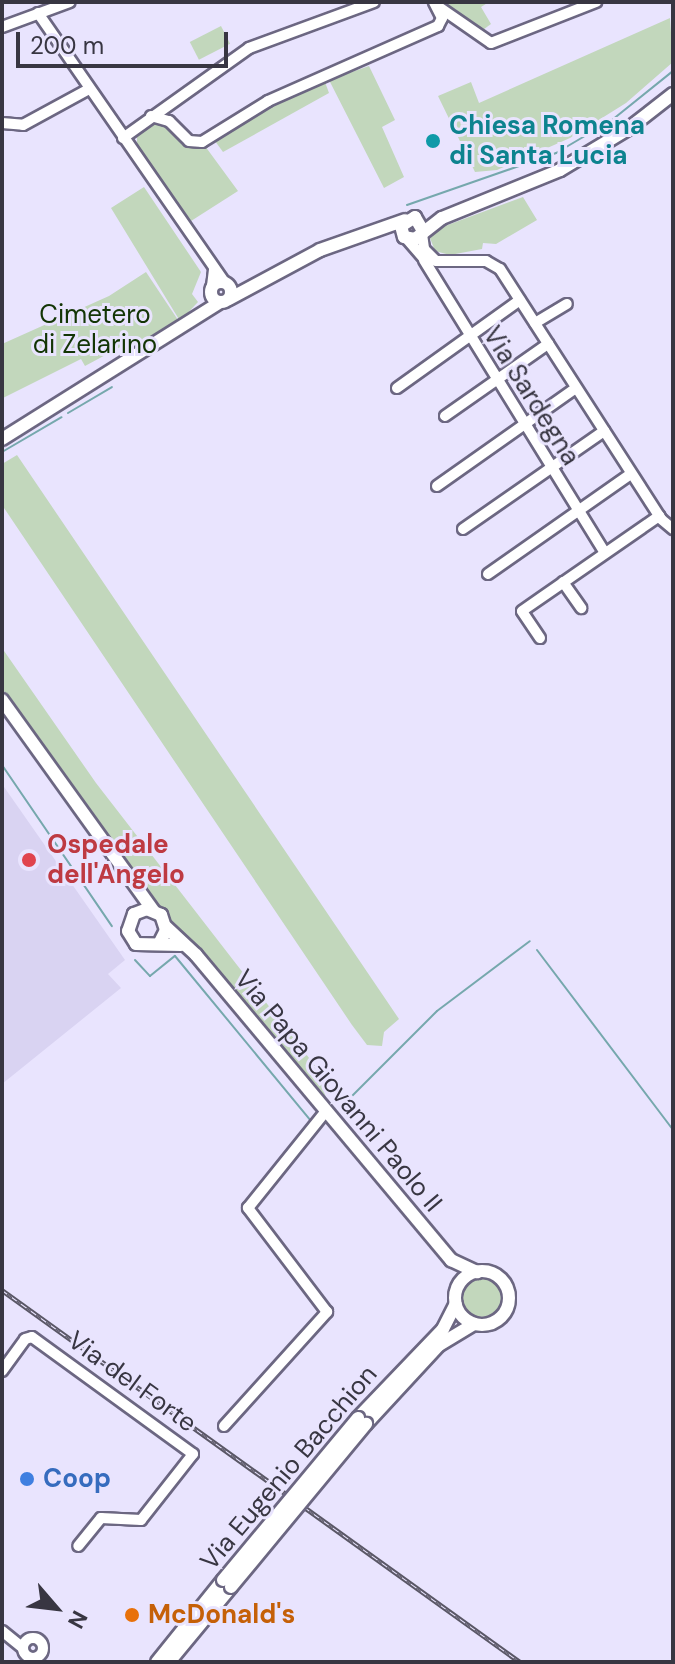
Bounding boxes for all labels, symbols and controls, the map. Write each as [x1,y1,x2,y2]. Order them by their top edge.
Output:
scale bar [20,16,232,66]
text: 200 m [30,30,104,61]
place label: Chiesa Romena di Santa Lucia [449,110,645,172]
marker: Chiesa Romena di Santa Lucia [424,132,442,150]
park label: Cimetero di Zelarino [33,299,157,360]
street label: Via Sardegna [476,321,586,471]
place label: Ospedale dell'Angelo [47,829,185,890]
marker: Ospedale dell'Angelo [18,849,40,871]
street label: Via Papa Giovanni Paolo II [228,964,448,1218]
street label: Via del Forte [62,1325,202,1439]
street label: Via Eugenio Bacchion [194,1359,384,1577]
place label: Coop [43,1463,111,1495]
marker: Coop [18,1470,36,1488]
north arrow [16,1568,96,1648]
place label: McDonald's [148,1599,295,1631]
text: N [61,1606,94,1633]
marker: McDonald's [123,1606,141,1624]

